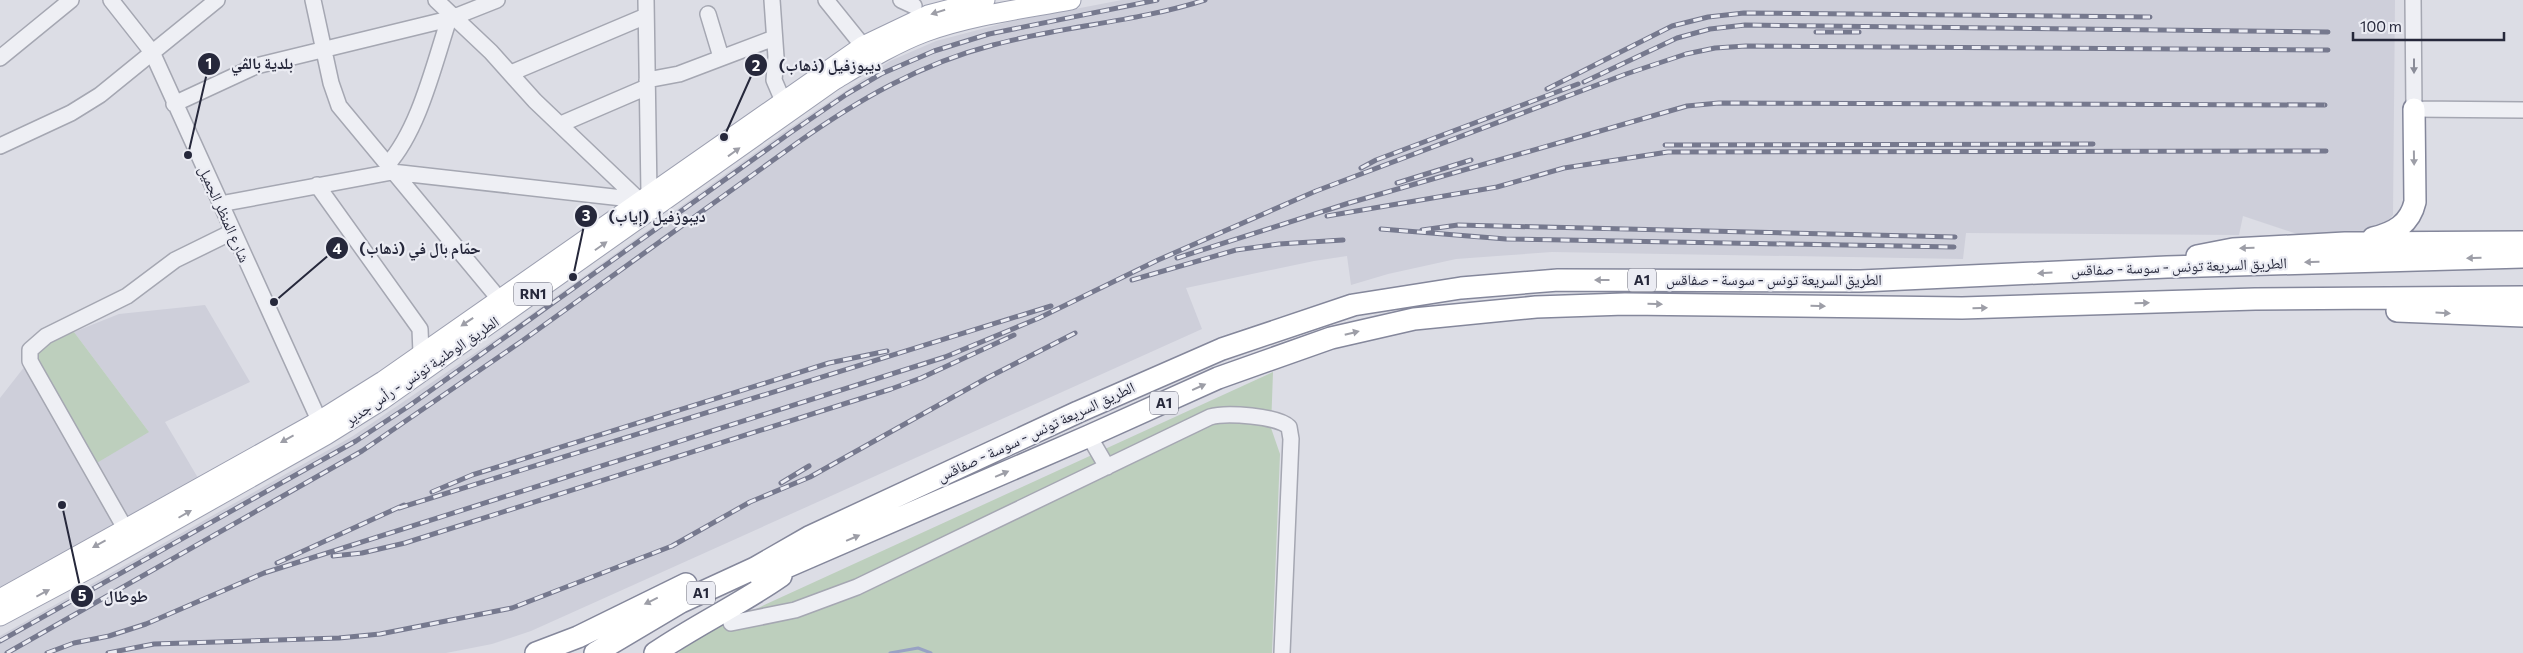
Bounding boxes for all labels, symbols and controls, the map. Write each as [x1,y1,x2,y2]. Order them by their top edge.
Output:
one-way arrow [930,9,945,17]
scale bar [2353,10,2504,42]
text: 100 m [2360,17,2402,35]
callout: بلدية بالڤي [196,48,303,79]
callout: ديبوزفيل (ذهاب) [744,50,891,81]
text: بلدية بالڤي [231,53,293,76]
text: 1 [206,54,212,72]
text: ديبوزفيل (ذهاب) [779,55,881,75]
text: 2 [752,56,760,74]
one-way arrow [2410,58,2418,74]
one-way arrow [727,147,740,157]
one-way arrow [2410,150,2418,166]
street label: شارع المنظر الجميل [194,162,254,266]
callout: ديبوزفيل (إياب) [573,201,715,232]
text: 3 [582,206,591,224]
text: ديبوزفيل (إياب) [608,206,706,227]
callout: حمّام بال في (ذهاب) [324,233,491,264]
text: حمّام بال في (ذهاب) [359,238,481,261]
text: 4 [332,239,342,257]
one-way arrow [594,241,608,251]
one-way arrow [2239,244,2255,252]
street label: الطريق السريعة تونس - سوسة - صفاقس [2071,253,2287,281]
one-way arrow [2466,254,2482,262]
one-way arrow [2304,258,2320,266]
road number: A1 [1628,268,1656,292]
street label: الطريق السريعة تونس - سوسة - صفاقس [1666,270,1882,290]
one-way arrow [2036,270,2052,278]
one-way arrow [1594,276,1610,284]
road number: RN1 [514,282,552,306]
one-way arrow [2135,299,2151,307]
one-way arrow [1647,301,1663,309]
one-way arrow [1810,302,1826,310]
one-way arrow [1972,303,1988,311]
one-way arrow [2435,310,2451,318]
street label: الطريق الوطنية تونس - رأس جدير [340,312,503,431]
one-way arrow [460,317,474,327]
one-way arrow [1345,329,1360,337]
street label: الطريق السريعة تونس - سوسة - صفاقس [934,377,1138,487]
one-way arrow [1192,382,1206,390]
road number: A1 [1150,392,1178,414]
one-way arrow [280,435,294,443]
one-way arrow [995,469,1009,477]
one-way arrow [178,509,192,518]
one-way arrow [846,534,861,542]
one-way arrow [93,540,106,549]
callout: طوطال [69,581,158,612]
road number: A1 [687,582,715,604]
text: 5 [78,586,87,604]
text: طوطال [104,586,148,606]
one-way arrow [36,589,50,597]
one-way arrow [644,597,659,605]

